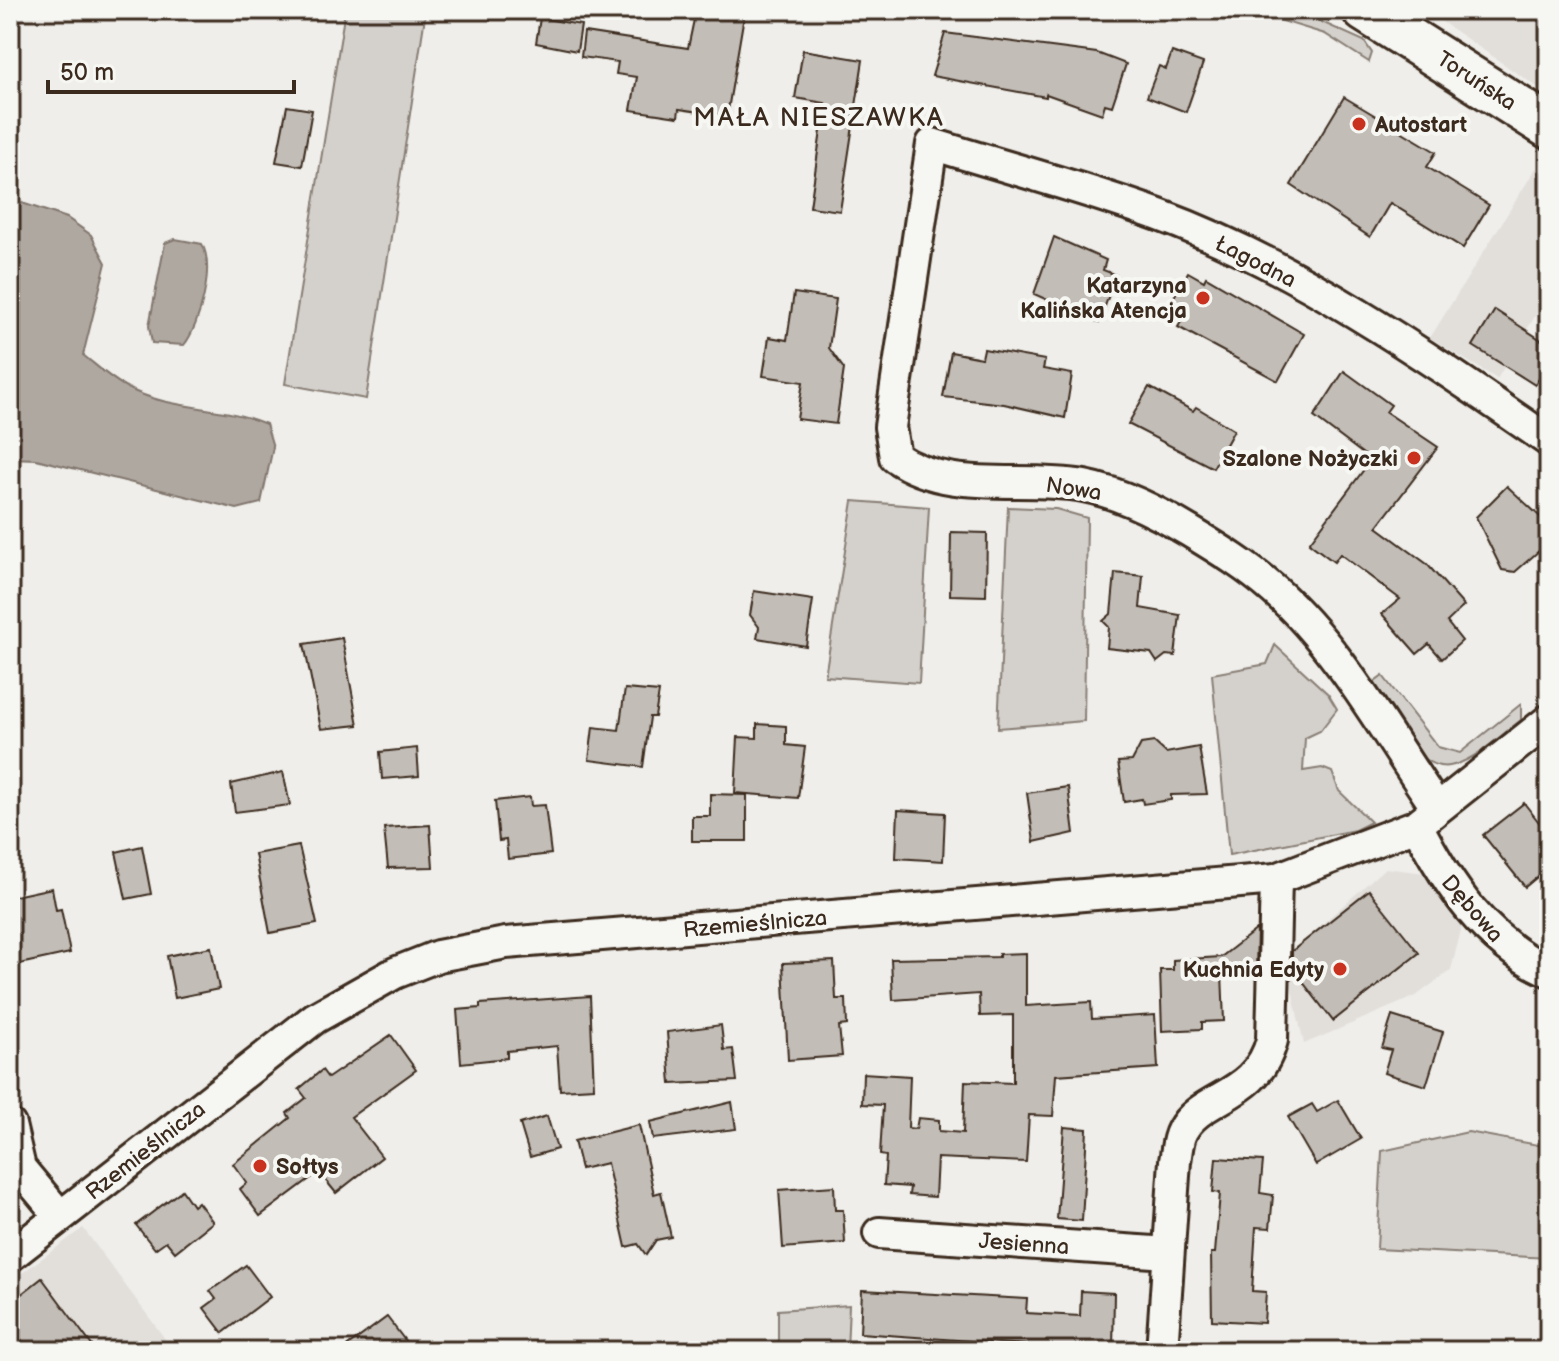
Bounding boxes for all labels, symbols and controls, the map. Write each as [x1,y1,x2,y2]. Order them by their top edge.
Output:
scale bar [48,44,294,94]
street label: Toruńska [1431,46,1521,117]
text: 50 m [60,58,114,87]
district label: MAŁA NIESZAWKA [693,103,945,134]
place label: Autostart [1374,112,1468,139]
marker: Autostart [1350,115,1368,133]
street label: Łagodna [1210,230,1300,294]
place label: Katarzyna Kalińska Atencja [1020,273,1187,325]
marker: Katarzyna Kalińska Atencja [1194,289,1212,307]
place label: Szalone Nożyczki [1223,446,1398,473]
marker: Szalone Nożyczki [1405,449,1423,467]
street label: Nowa [1044,472,1104,507]
street label: Dębowa [1435,870,1508,948]
street label: Rzemieślnicza [682,905,828,944]
place label: Kuchnia Edyty [1183,957,1324,984]
marker: Kuchnia Edyty [1331,960,1349,978]
street label: Rzemieślnicza [81,1096,211,1206]
place label: Sołtys [276,1154,339,1181]
marker: Sołtys [251,1157,269,1175]
street label: Jesienna [978,1228,1070,1261]

